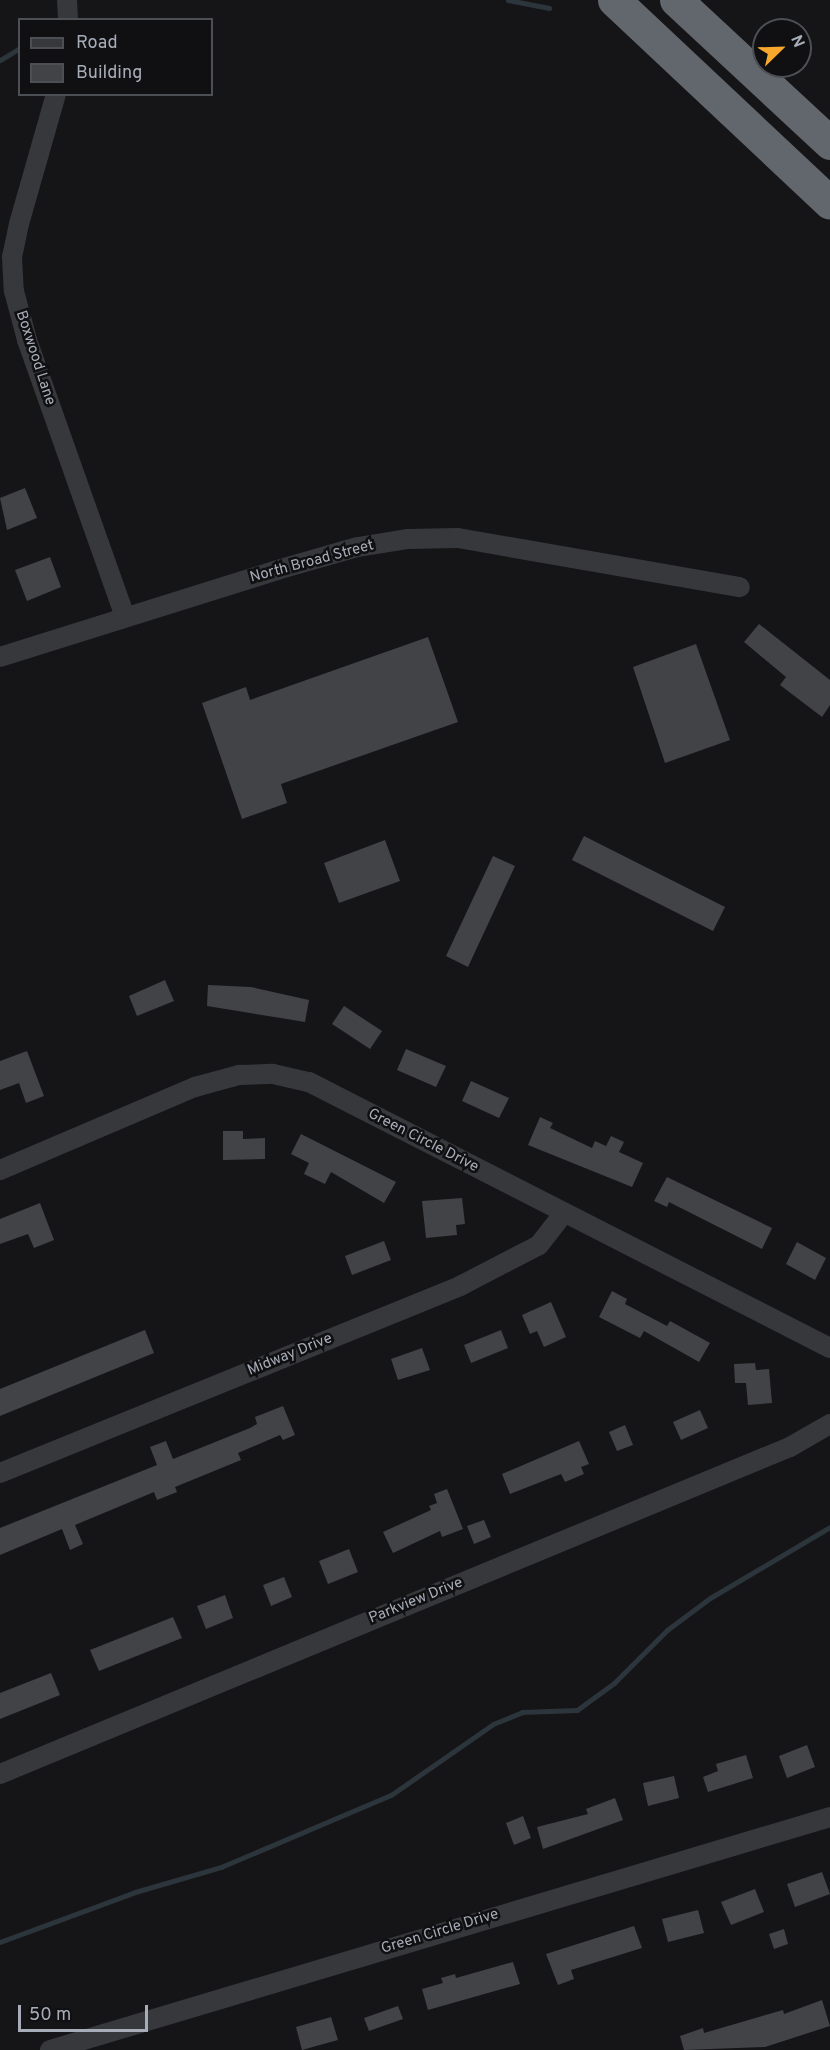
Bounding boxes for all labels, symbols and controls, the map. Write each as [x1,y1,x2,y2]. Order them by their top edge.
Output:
legend [18,18,213,96]
north arrow [752,18,812,78]
text: Road [76,32,118,55]
text: N [785,33,808,51]
text: Building [76,62,142,85]
street label: Boxwood Lane [11,308,59,408]
street label: North Broad Street [248,537,376,587]
street label: Green Circle Drive [365,1105,481,1177]
street label: Midway Drive [245,1330,335,1380]
street label: Parkview Drive [366,1574,466,1628]
street label: Green Circle Drive [379,1906,501,1958]
scale bar [21,1993,152,2031]
text: 50 m [29,2004,71,2027]

